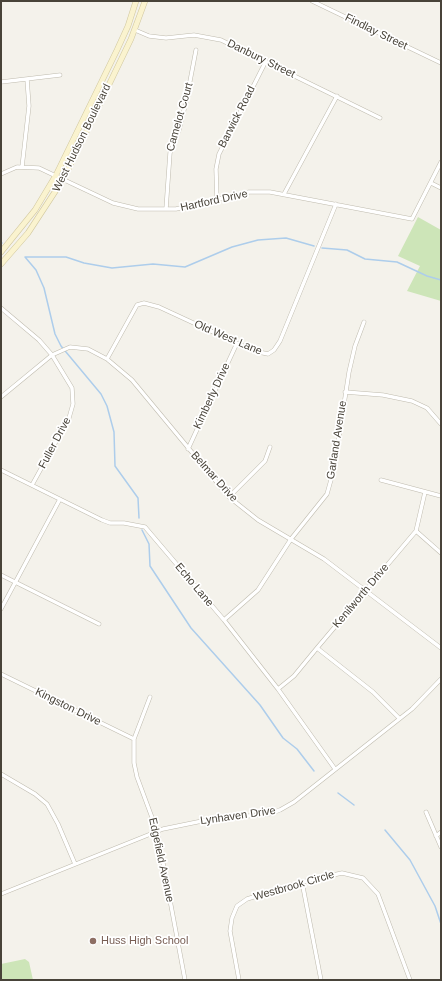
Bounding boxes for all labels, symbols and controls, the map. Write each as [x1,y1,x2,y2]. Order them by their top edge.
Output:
street label: Findlay Street [343,11,409,53]
street label: Danbury Street [225,37,297,81]
street label: Camelot Court [164,81,196,153]
street label: West Hudson Boulevard [50,82,114,194]
street label: Barwick Road [216,84,258,150]
street label: Hartford Drive [179,187,249,215]
street label: Old West Lane [192,318,264,358]
street label: Kimberly Drive [191,361,233,431]
street label: Garland Avenue [324,400,350,480]
street label: Fuller Drive [36,415,74,471]
street label: Belmar Drive [188,449,240,505]
street label: Echo Lane [172,561,216,609]
street label: Kenilworth Drive [330,561,392,631]
street label: Kingston Drive [33,685,103,729]
street label: Lynhaven Drive [199,804,277,828]
street label: Edgefield Avenue [146,817,176,903]
street label: Westbrook Circle [252,868,336,904]
place label: Huss High School [101,934,188,948]
marker: Huss High School [88,936,98,946]

